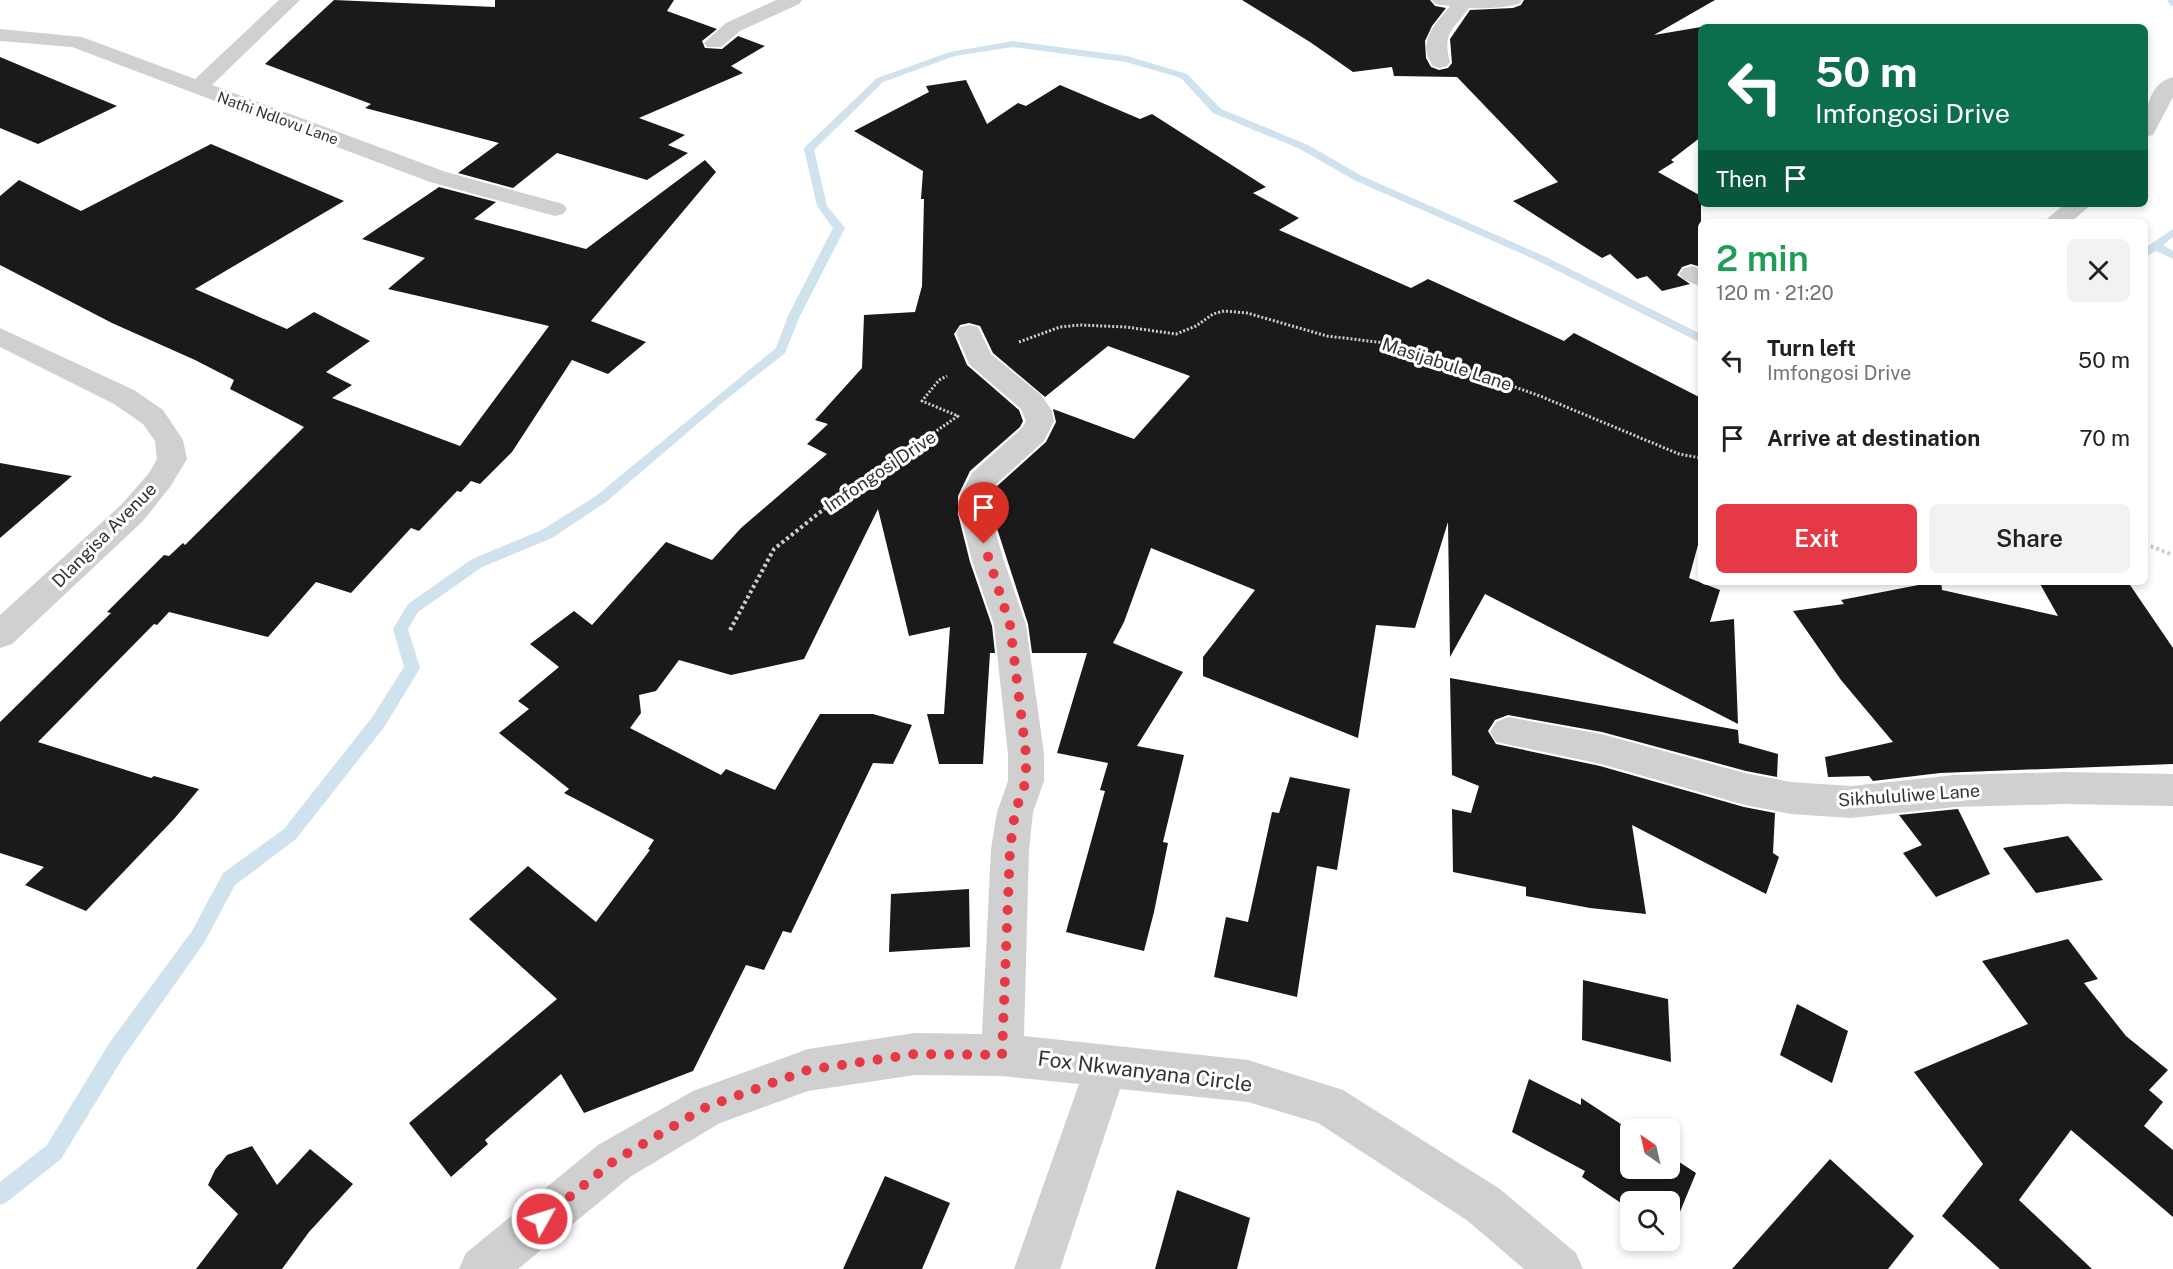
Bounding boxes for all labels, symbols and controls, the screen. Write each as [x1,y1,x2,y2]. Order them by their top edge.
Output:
text: 50 m [1815,47,1918,96]
icon: left [1716,48,1794,126]
street label: Nathi Ndlovu Lane [215,88,341,148]
text: Imfongosi Drive [1815,97,2010,129]
icon: arrive [1779,162,1812,195]
text: Then [1716,166,1767,192]
text: 2 min [1716,237,1809,279]
button: close [2067,239,2130,302]
text: 120 m · 21:20 [1716,281,1834,305]
street label: Masijabule Lane [1379,333,1515,395]
text: Turn left [1767,335,1856,361]
icon: left [1716,344,1749,377]
text: 50 m [2078,347,2130,373]
text: Imfongosi Drive [1767,361,1911,385]
icon: arrive [1716,422,1749,455]
text: Arrive at destination [1767,425,1980,451]
text: 70 m [2079,425,2130,451]
street label: Imfongosi Drive [820,426,940,516]
street label: Dlangisa Avenue [47,478,161,592]
pin [958,482,1009,544]
icon: arrive [967,491,1000,524]
button: Exit [1716,504,1917,573]
button: Share [1929,504,2130,573]
street label: Sikhululiwe Lane [1837,780,1981,810]
street label: Fox Nkwanyana Circle [1036,1045,1254,1097]
north arrow [1620,1119,1680,1179]
map controls [1620,1119,1680,1251]
position arrow [510,1187,574,1251]
button: search [1620,1191,1680,1251]

